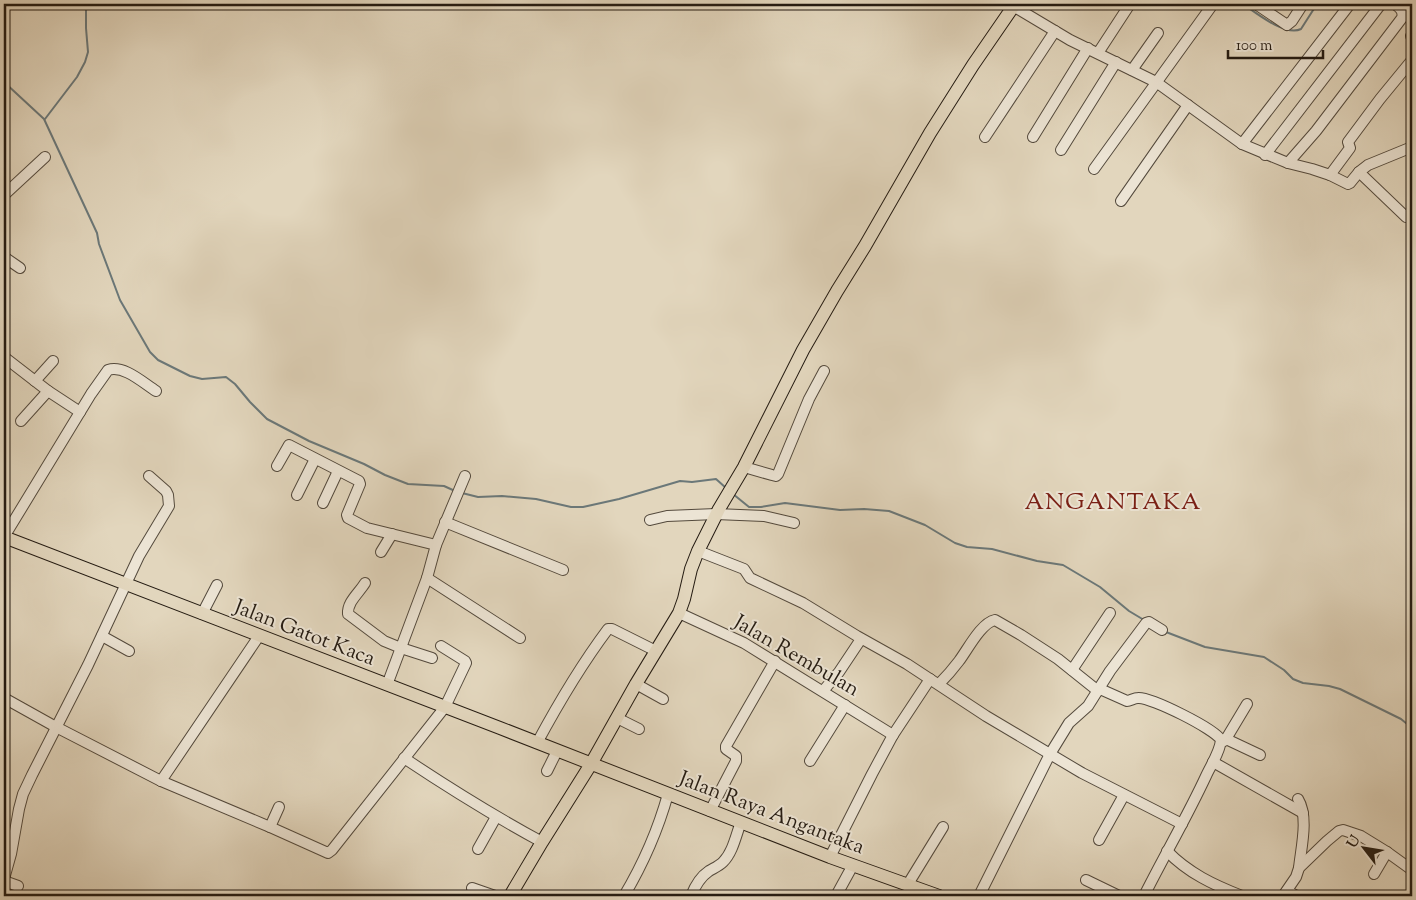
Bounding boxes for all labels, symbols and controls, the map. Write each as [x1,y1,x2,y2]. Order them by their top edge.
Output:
scale bar [1228,28,1324,60]
text: 100 m [1236,36,1273,57]
district label: ANGANTAKA [1024,486,1202,520]
street label: Jalan Gatot Kaca [229,593,379,675]
street label: Jalan Rembulan [727,608,865,705]
street label: Jalan Raya Angantaka [673,764,869,863]
north arrow [1338,822,1388,872]
text: U [1343,832,1366,852]

